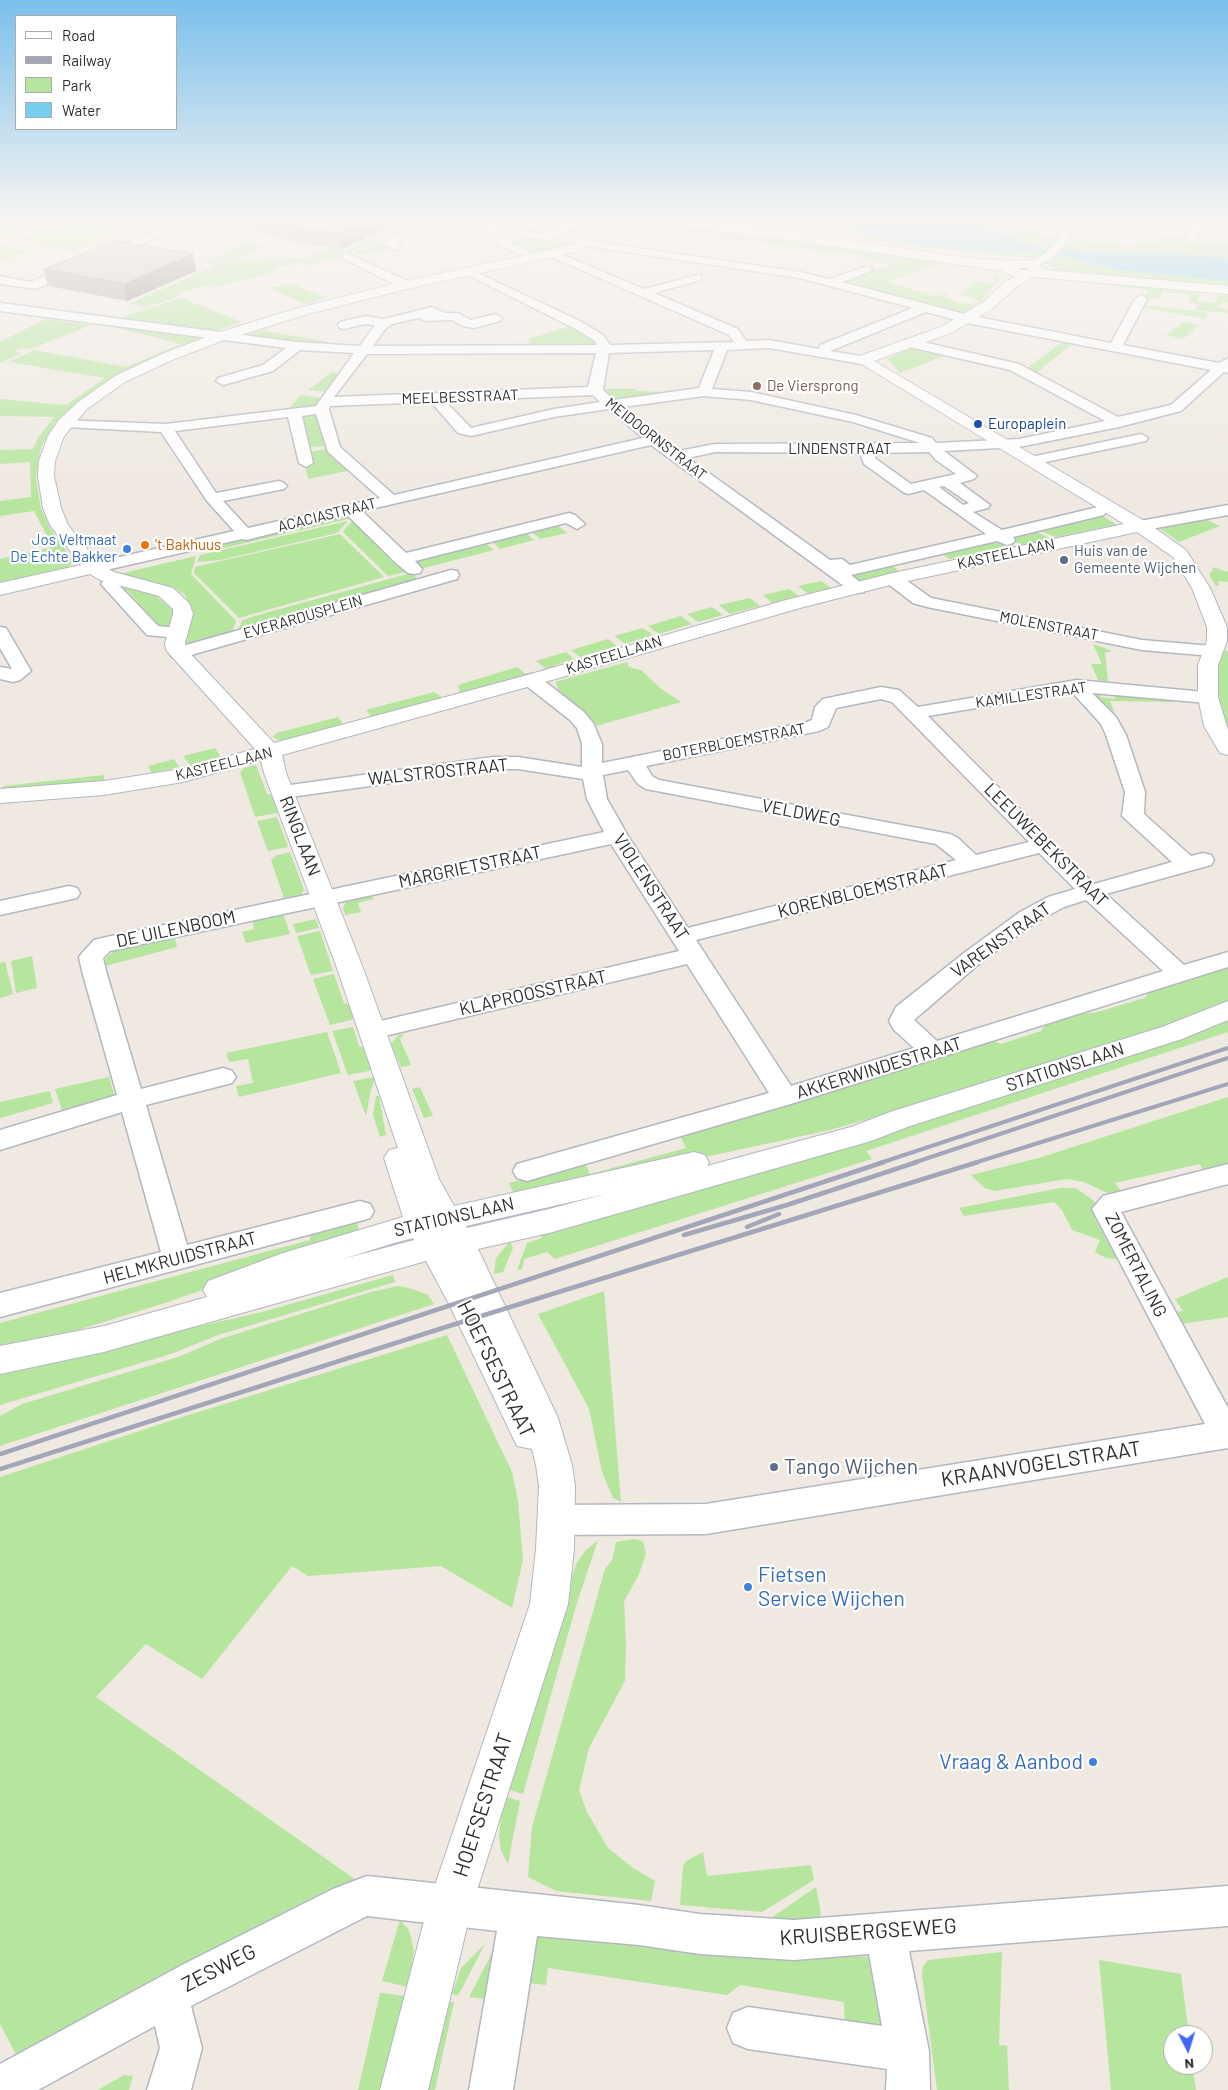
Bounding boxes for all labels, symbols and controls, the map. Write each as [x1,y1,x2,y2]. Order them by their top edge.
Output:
legend [15,15,178,130]
text: Road [62,26,95,44]
text: Railway [62,51,111,69]
text: Park [62,76,91,94]
text: Water [62,101,101,119]
place label: De Viersprong [767,377,858,395]
marker: De Viersprong [751,380,763,392]
street label: MEELBESSTRAAT [401,386,519,408]
street label: MEIDOORNSTRAAT [602,394,710,484]
place label: Europaplein [988,415,1066,433]
marker: Europaplein [972,418,984,430]
street label: LINDENSTRAAT [788,440,892,458]
street label: ACACIASTRAAT [276,494,378,536]
place label: Jos Veltmaat De Echte Bakker [10,531,117,566]
street label: KASTEELLAAN [956,535,1056,573]
place label: 't Bakhuus [155,536,221,554]
marker: 't Bakhuus [139,539,151,551]
place label: Huis van de Gemeente Wijchen [1074,542,1196,577]
marker: Jos Veltmaat De Echte Bakker [121,543,133,555]
marker: Huis van de Gemeente Wijchen [1058,554,1070,566]
street label: EVERARDUSPLEIN [241,591,365,643]
street label: MOLENSTRAAT [998,608,1100,644]
street label: KASTEELLAAN [564,632,664,678]
street label: KAMILLESTRAAT [974,678,1088,712]
street label: BOTERBLOEMSTRAAT [661,719,807,765]
street label: KASTEELLAAN [174,743,274,785]
street label: WALSTROSTRAAT [367,754,509,790]
street label: LEEUWEBEKSTRAAT [980,779,1112,911]
street label: RINGLAAN [275,793,325,879]
street label: VELDWEG [760,795,842,831]
street label: VIOLENSTRAAT [609,830,693,944]
street label: MARGRIETSTRAAT [397,841,543,893]
street label: KORENBLOEMSTRAAT [775,859,951,923]
street label: VARENSTRAAT [947,898,1055,982]
street label: DE UILENBOOM [114,906,238,952]
street label: KLAPROOSSTRAAT [457,966,609,1020]
street label: AKKERWINDESTRAAT [794,1033,964,1103]
street label: STATIONSLAAN [1003,1038,1127,1096]
street label: STATIONSLAAN [392,1193,516,1241]
street label: ZOMERTALING [1100,1209,1172,1321]
street label: HELMKRUIDSTRAAT [101,1227,259,1289]
street label: HOEFSESTRAAT [452,1296,540,1442]
street label: KRAANVOGELSTRAAT [939,1436,1143,1492]
place label: Tango Wijchen [784,1454,918,1480]
marker: Tango Wijchen [768,1461,780,1473]
place label: Fietsen Service Wijchen [758,1562,905,1612]
marker: Fietsen Service Wijchen [742,1581,754,1593]
street label: HOEFSESTRAAT [448,1730,518,1880]
place label: Vraag & Aanbod [939,1749,1083,1775]
marker: Vraag & Aanbod [1087,1756,1099,1768]
street label: KRUISBERGSEWEG [779,1913,957,1951]
street label: ZESWEG [178,1939,260,1997]
north arrow [1163,2025,1213,2075]
text: N [1184,2056,1195,2073]

